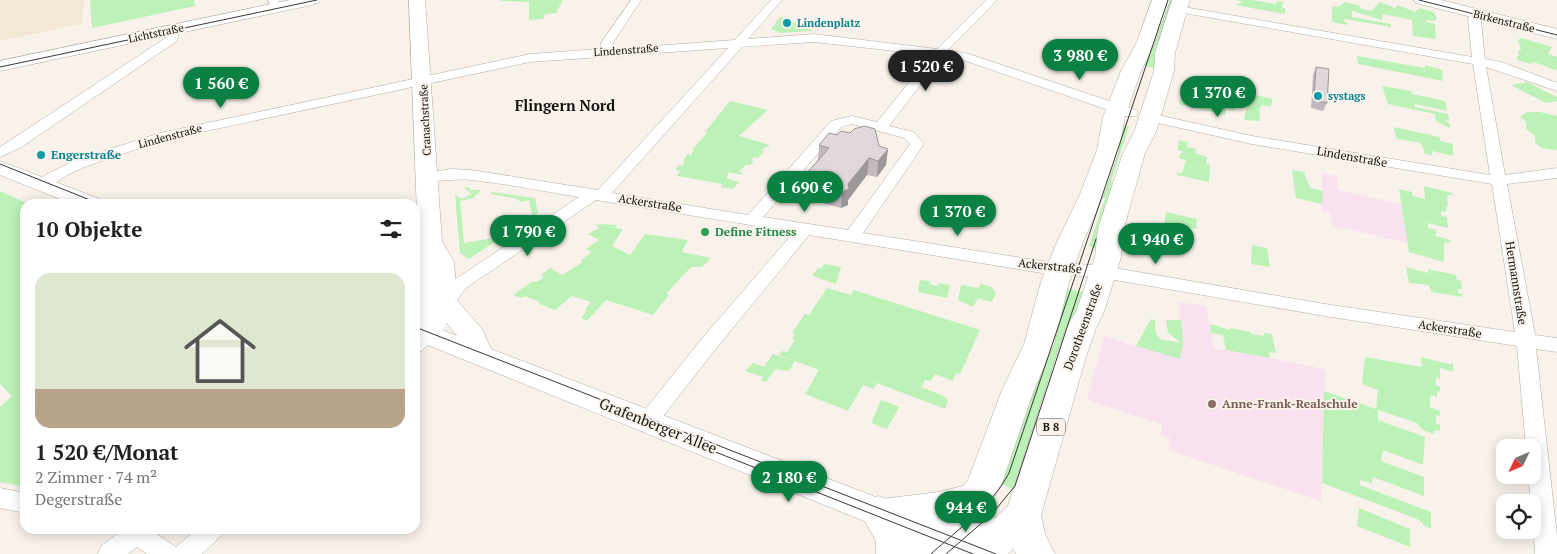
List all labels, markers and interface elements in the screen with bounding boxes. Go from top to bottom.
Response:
street label: Birkenstraße [1472,7,1537,36]
place label: Lindenplatz [797,16,861,30]
marker: Lindenplatz [781,17,793,29]
street label: Lichtstraße [127,20,185,46]
pin: 3 980 € [1034,38,1126,81]
street label: Lindenstraße [593,41,659,59]
text: 3 980 € [1053,44,1107,66]
pin: 1 520 € [880,49,972,92]
text: 1 520 € [899,55,953,77]
pin: 1 560 € [175,66,267,109]
text: 1 560 € [194,72,248,94]
pin: 1 370 € [1172,76,1264,118]
text: 1 370 € [1191,81,1245,103]
street label: Cranachstraße [416,83,434,156]
place label: systags [1328,89,1365,103]
marker: systags [1312,90,1324,102]
district label: Flingern Nord [515,95,615,115]
street label: Lindenstraße [137,121,204,151]
street label: Lindenstraße [1316,143,1388,170]
place label: Engerstraße [51,147,122,162]
marker: Engerstraße [35,149,47,161]
pin: 1 690 € [759,170,851,213]
text: 1 690 € [778,176,832,198]
street label: Ackerstraße [617,190,683,215]
pin: 1 370 € [912,194,1004,237]
text: 1 370 € [931,200,985,222]
pin: 1 790 € [482,214,574,257]
text: 10 Objekte [35,215,142,243]
icon: filters [377,215,405,243]
text: 1 790 € [501,220,555,242]
pin: 1 940 € [1110,222,1202,265]
place label: Define Fitness [715,224,797,239]
marker: Define Fitness [699,226,711,238]
text: 1 940 € [1129,228,1183,250]
street label: Hermannstraße [1503,240,1530,326]
street label: Ackerstraße [1017,255,1083,276]
street label: Dorotheenstraße [1060,282,1105,372]
icon: home [175,306,265,396]
street label: Ackerstraße [1417,316,1483,341]
street label: Grafenberger Allee [597,392,720,458]
place label: Anne-Frank-Realschule [1222,396,1358,411]
marker: Anne-Frank-Realschule [1206,398,1218,410]
road number: B 8 [1037,418,1065,436]
text: 1 520 €/Monat [35,438,179,466]
north arrow [1496,439,1541,484]
map controls [1496,439,1541,539]
pin: 2 180 € [743,460,835,503]
text: 2 Zimmer · 74 m² [35,466,157,488]
text: 2 180 € [762,466,816,488]
text: Degerstraße [35,488,122,510]
pin: 944 € [931,490,1001,533]
button: locate [1496,494,1541,539]
text: 944 € [946,496,986,518]

